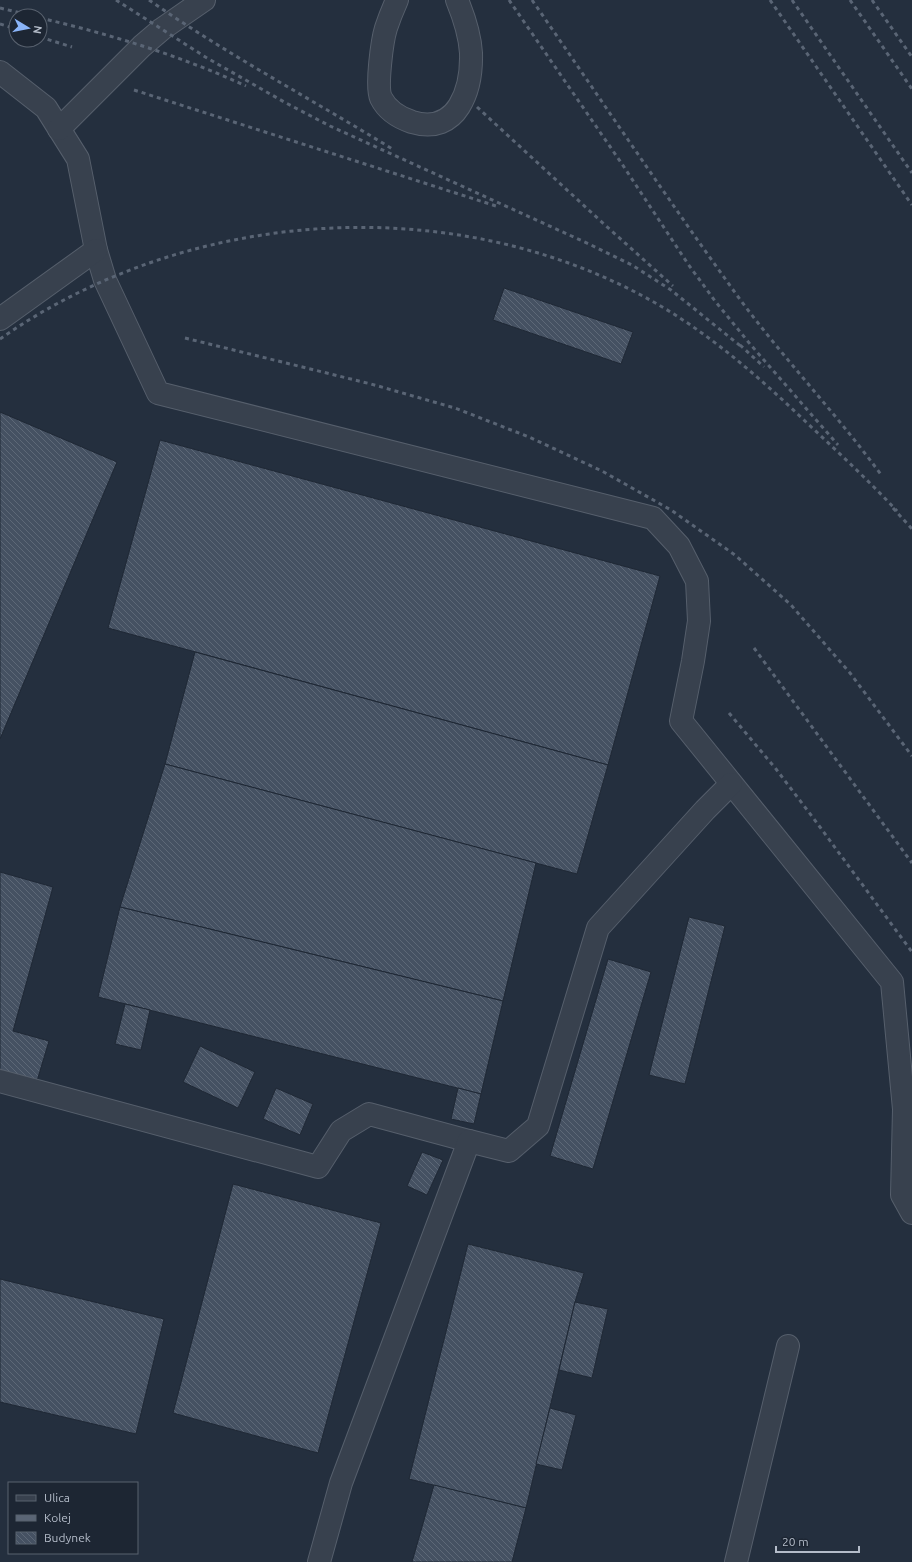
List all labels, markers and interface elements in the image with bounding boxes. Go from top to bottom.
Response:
north arrow [8,8,48,48]
text: N [31,25,44,35]
legend [8,1482,138,1554]
text: Ulica [44,1491,70,1504]
text: Kolej [44,1511,71,1524]
scale bar [776,1528,859,1554]
text: Budynek [44,1531,91,1544]
text: 20 m [782,1535,809,1548]

